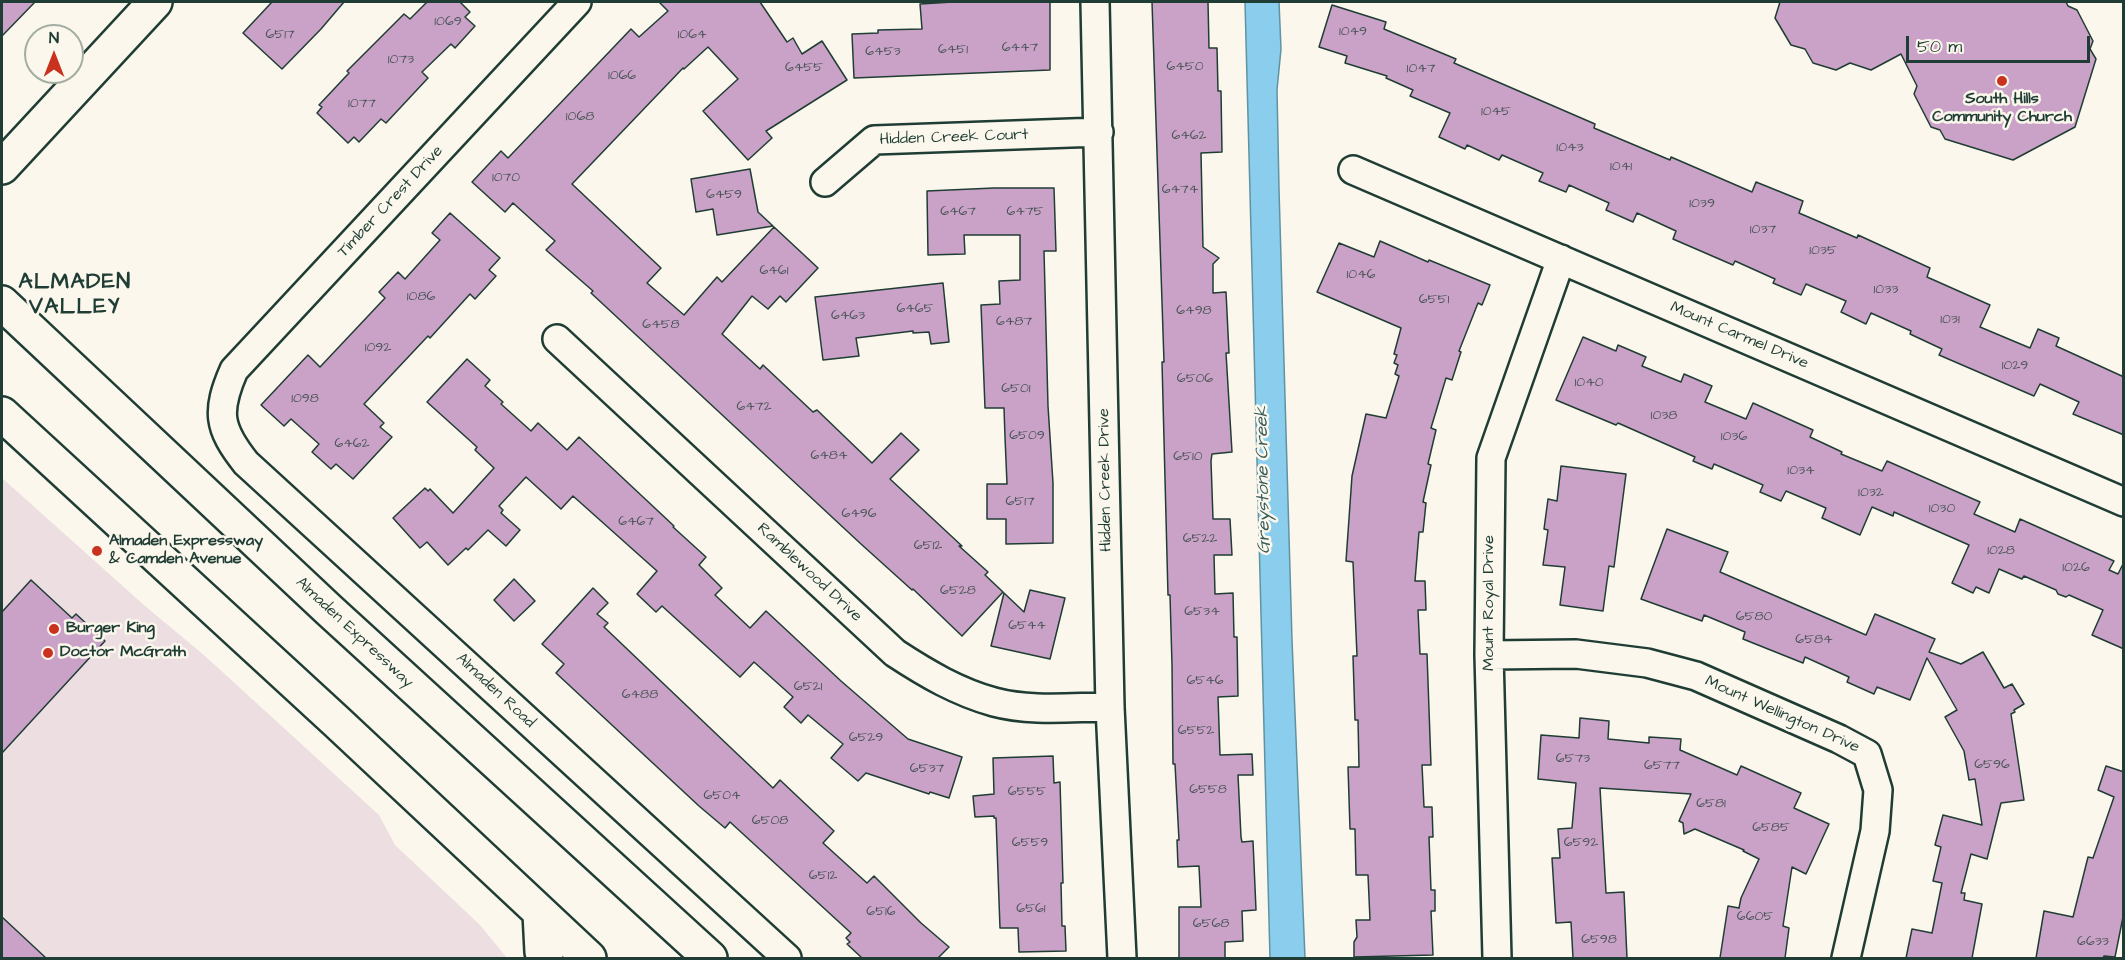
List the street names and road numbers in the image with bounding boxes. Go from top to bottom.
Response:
street label: Hidden Creek Court [879,126,1029,150]
street label: Timber Crest Drive [334,142,448,262]
street label: Mount Carmel Drive [1667,298,1811,374]
street label: Hidden Creek Drive [1095,408,1117,552]
street label: Ramblewood Drive [753,520,865,626]
street label: Mount Royal Drive [1480,535,1500,671]
street label: Almaden Expressway [291,573,417,693]
street label: Almaden Road [451,649,539,733]
street label: Mount Wellington Drive [1702,672,1862,758]

